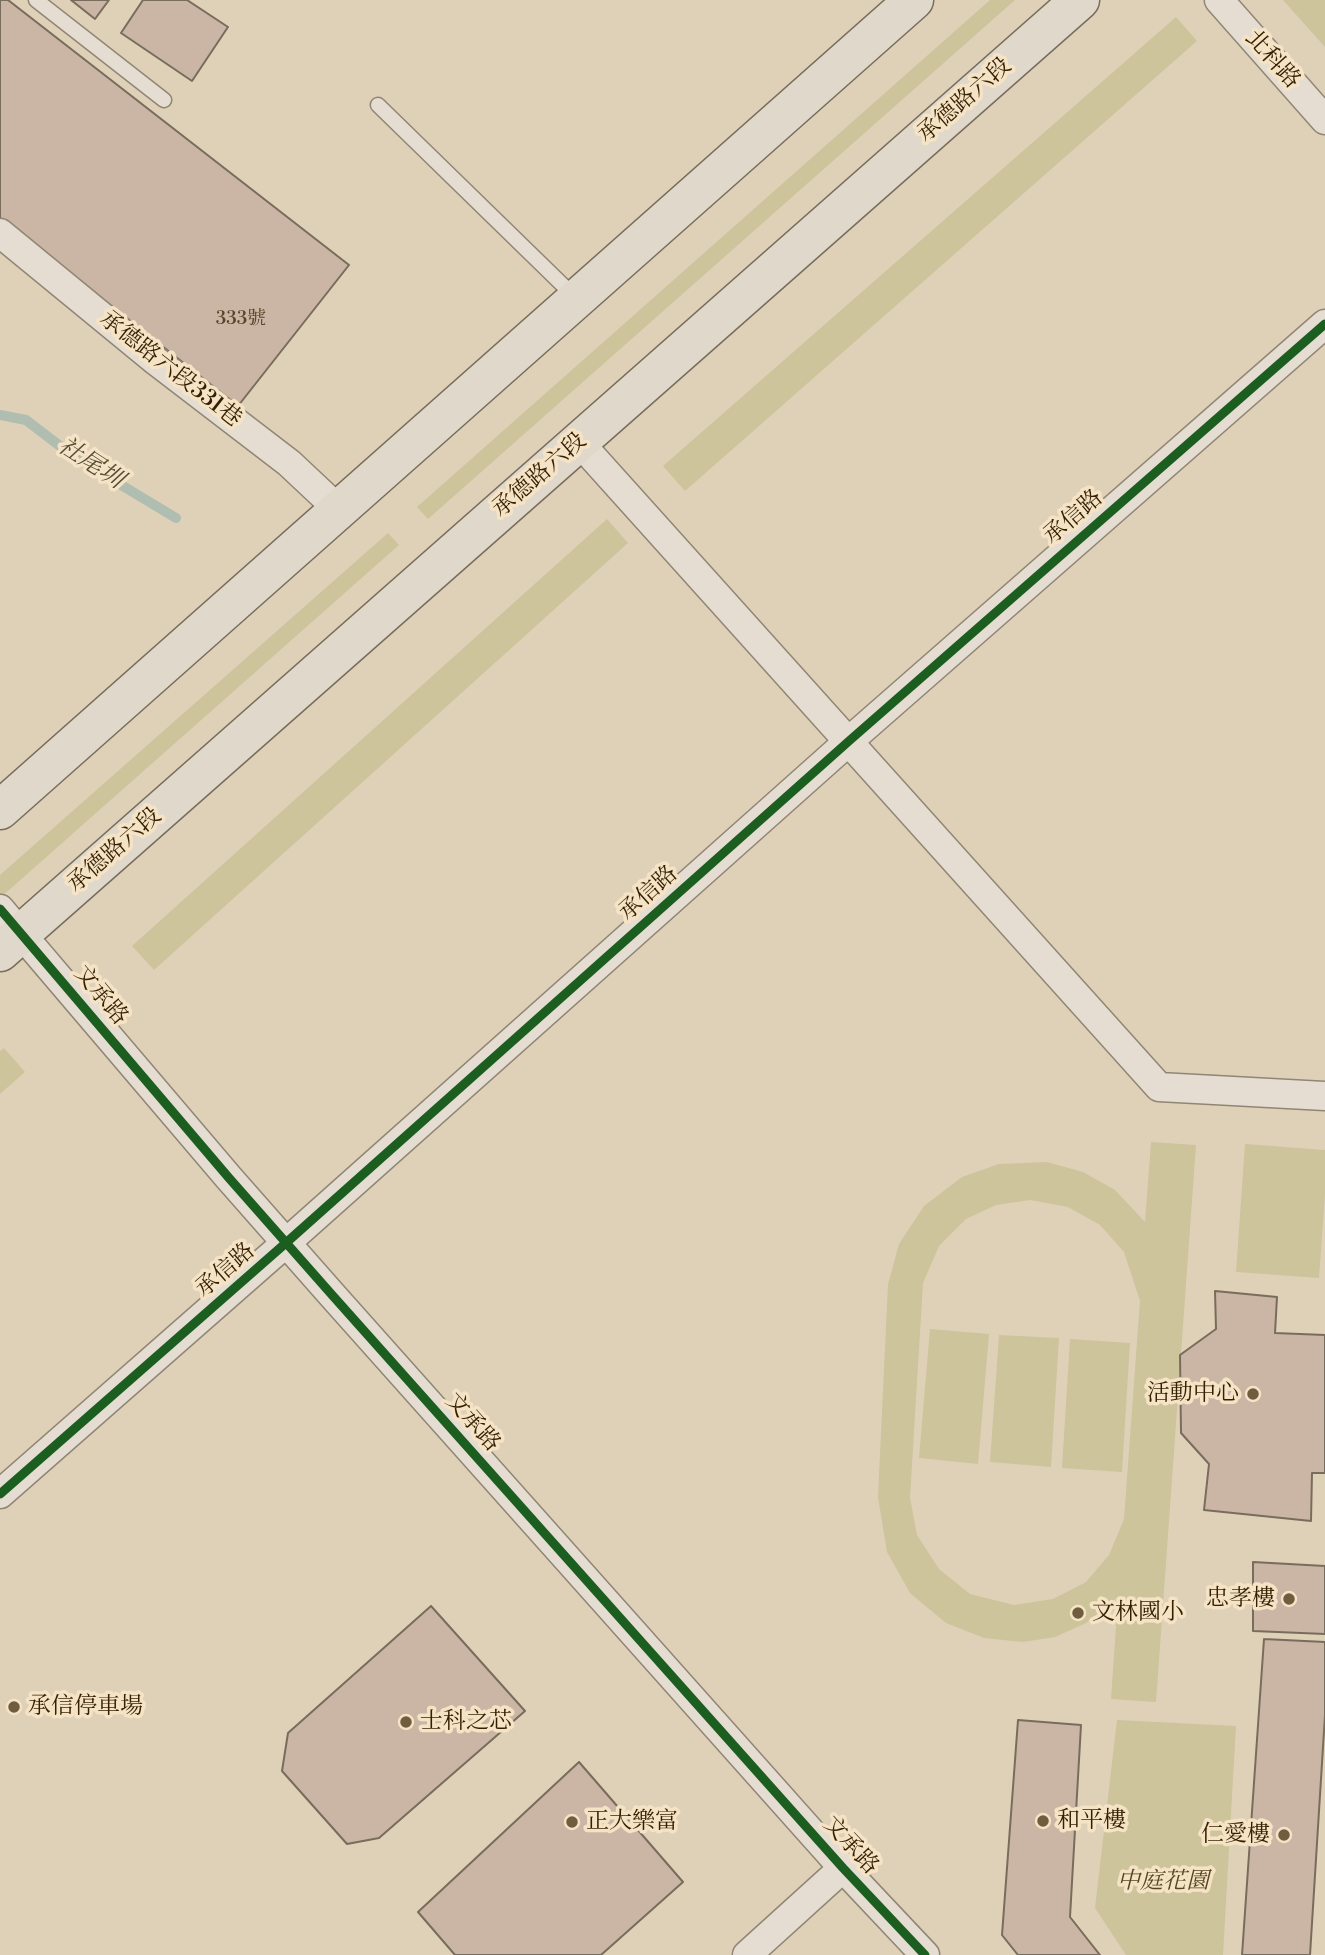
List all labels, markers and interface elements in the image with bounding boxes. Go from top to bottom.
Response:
street label: 北科路 [1239,25,1305,95]
street label: 承德路六段 [913,53,1017,149]
street label: 承德路六段331巷 [93,306,247,434]
house number: 333號 [216,308,266,330]
street label: 承德路六段 [488,428,592,524]
water label: 社尾圳 [52,432,128,496]
street label: 承信路 [1039,485,1109,551]
street label: 承德路六段 [63,803,167,899]
street label: 承信路 [614,861,684,927]
street label: 文承路 [67,961,133,1031]
street label: 承信路 [191,1238,261,1304]
place label: 活動中心 [1147,1380,1239,1408]
marker: 活動中心 [1245,1386,1261,1402]
street label: 文承路 [439,1388,505,1458]
place label: 忠孝樓 [1206,1585,1275,1613]
marker: 忠孝樓 [1281,1591,1297,1607]
place label: 文林國小 [1092,1599,1184,1627]
marker: 文林國小 [1070,1605,1086,1621]
place label: 承信停車場 [28,1693,143,1721]
marker: 承信停車場 [6,1699,22,1715]
place label: 士科之芯 [420,1708,512,1736]
marker: 士科之芯 [398,1714,414,1730]
place label: 和平樓 [1057,1807,1126,1835]
place label: 正大樂富 [586,1808,678,1836]
street label: 文承路 [816,1811,884,1881]
marker: 和平樓 [1035,1813,1051,1829]
marker: 正大樂富 [564,1814,580,1830]
place label: 仁愛樓 [1201,1821,1270,1849]
marker: 仁愛樓 [1276,1827,1292,1843]
park label: 中庭花園 [1117,1868,1209,1896]

